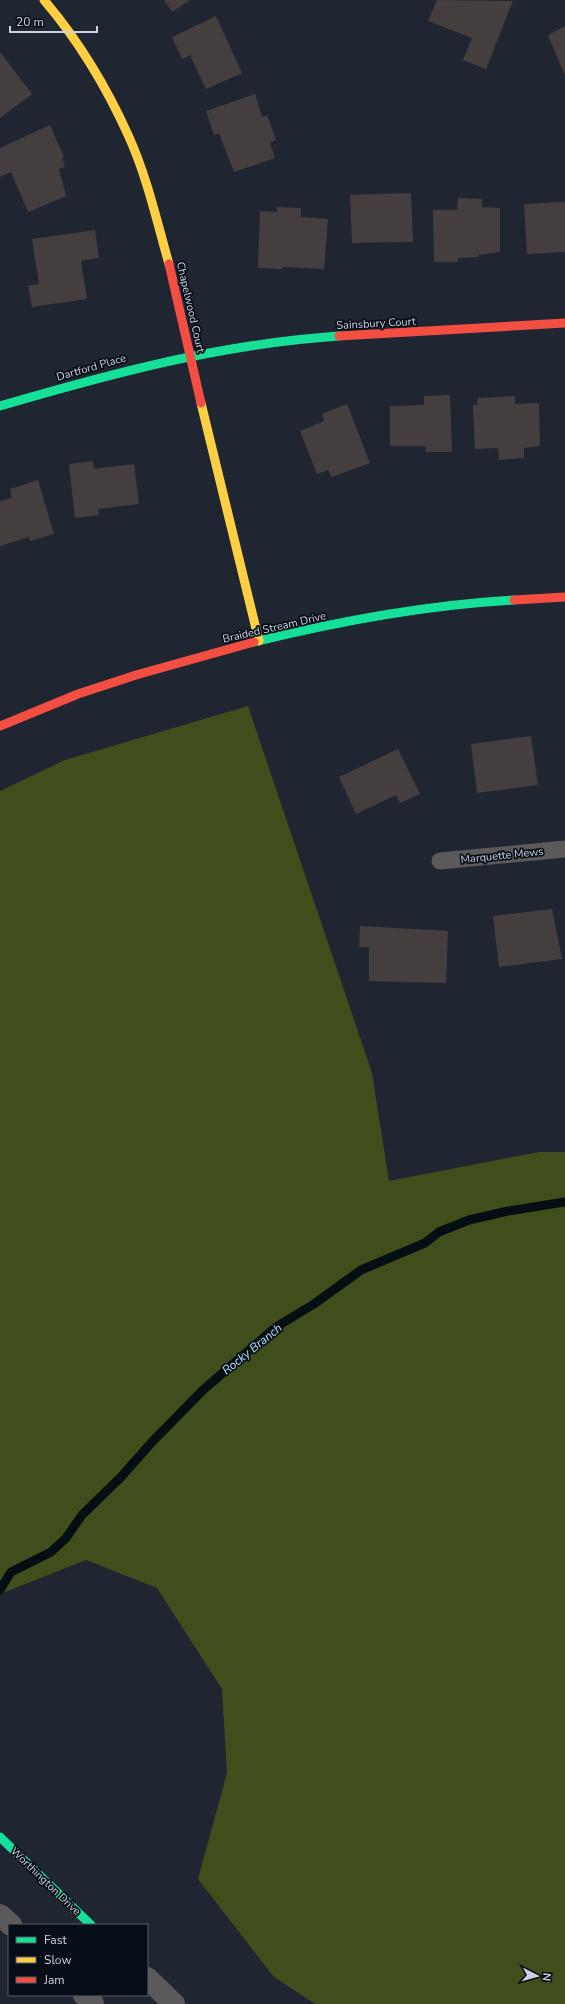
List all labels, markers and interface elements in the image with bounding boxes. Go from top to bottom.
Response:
scale bar [10,8,97,34]
text: 20 m [16,14,44,30]
street label: Chapelwood Court [173,260,208,354]
street label: Sainsbury Court [336,314,416,333]
street label: Dartford Place [55,350,128,385]
street label: Braided Stream Drive [221,608,327,647]
street label: Marquette Mews [460,844,544,867]
water label: Rocky Branch [219,1320,286,1378]
street label: Worthington Drive [7,1844,84,1919]
legend [8,1924,148,1996]
text: Fast [44,1932,67,1948]
text: Slow [44,1952,72,1968]
north arrow [517,1956,557,1996]
text: Jam [43,1972,65,1988]
text: N [539,1972,554,1982]

